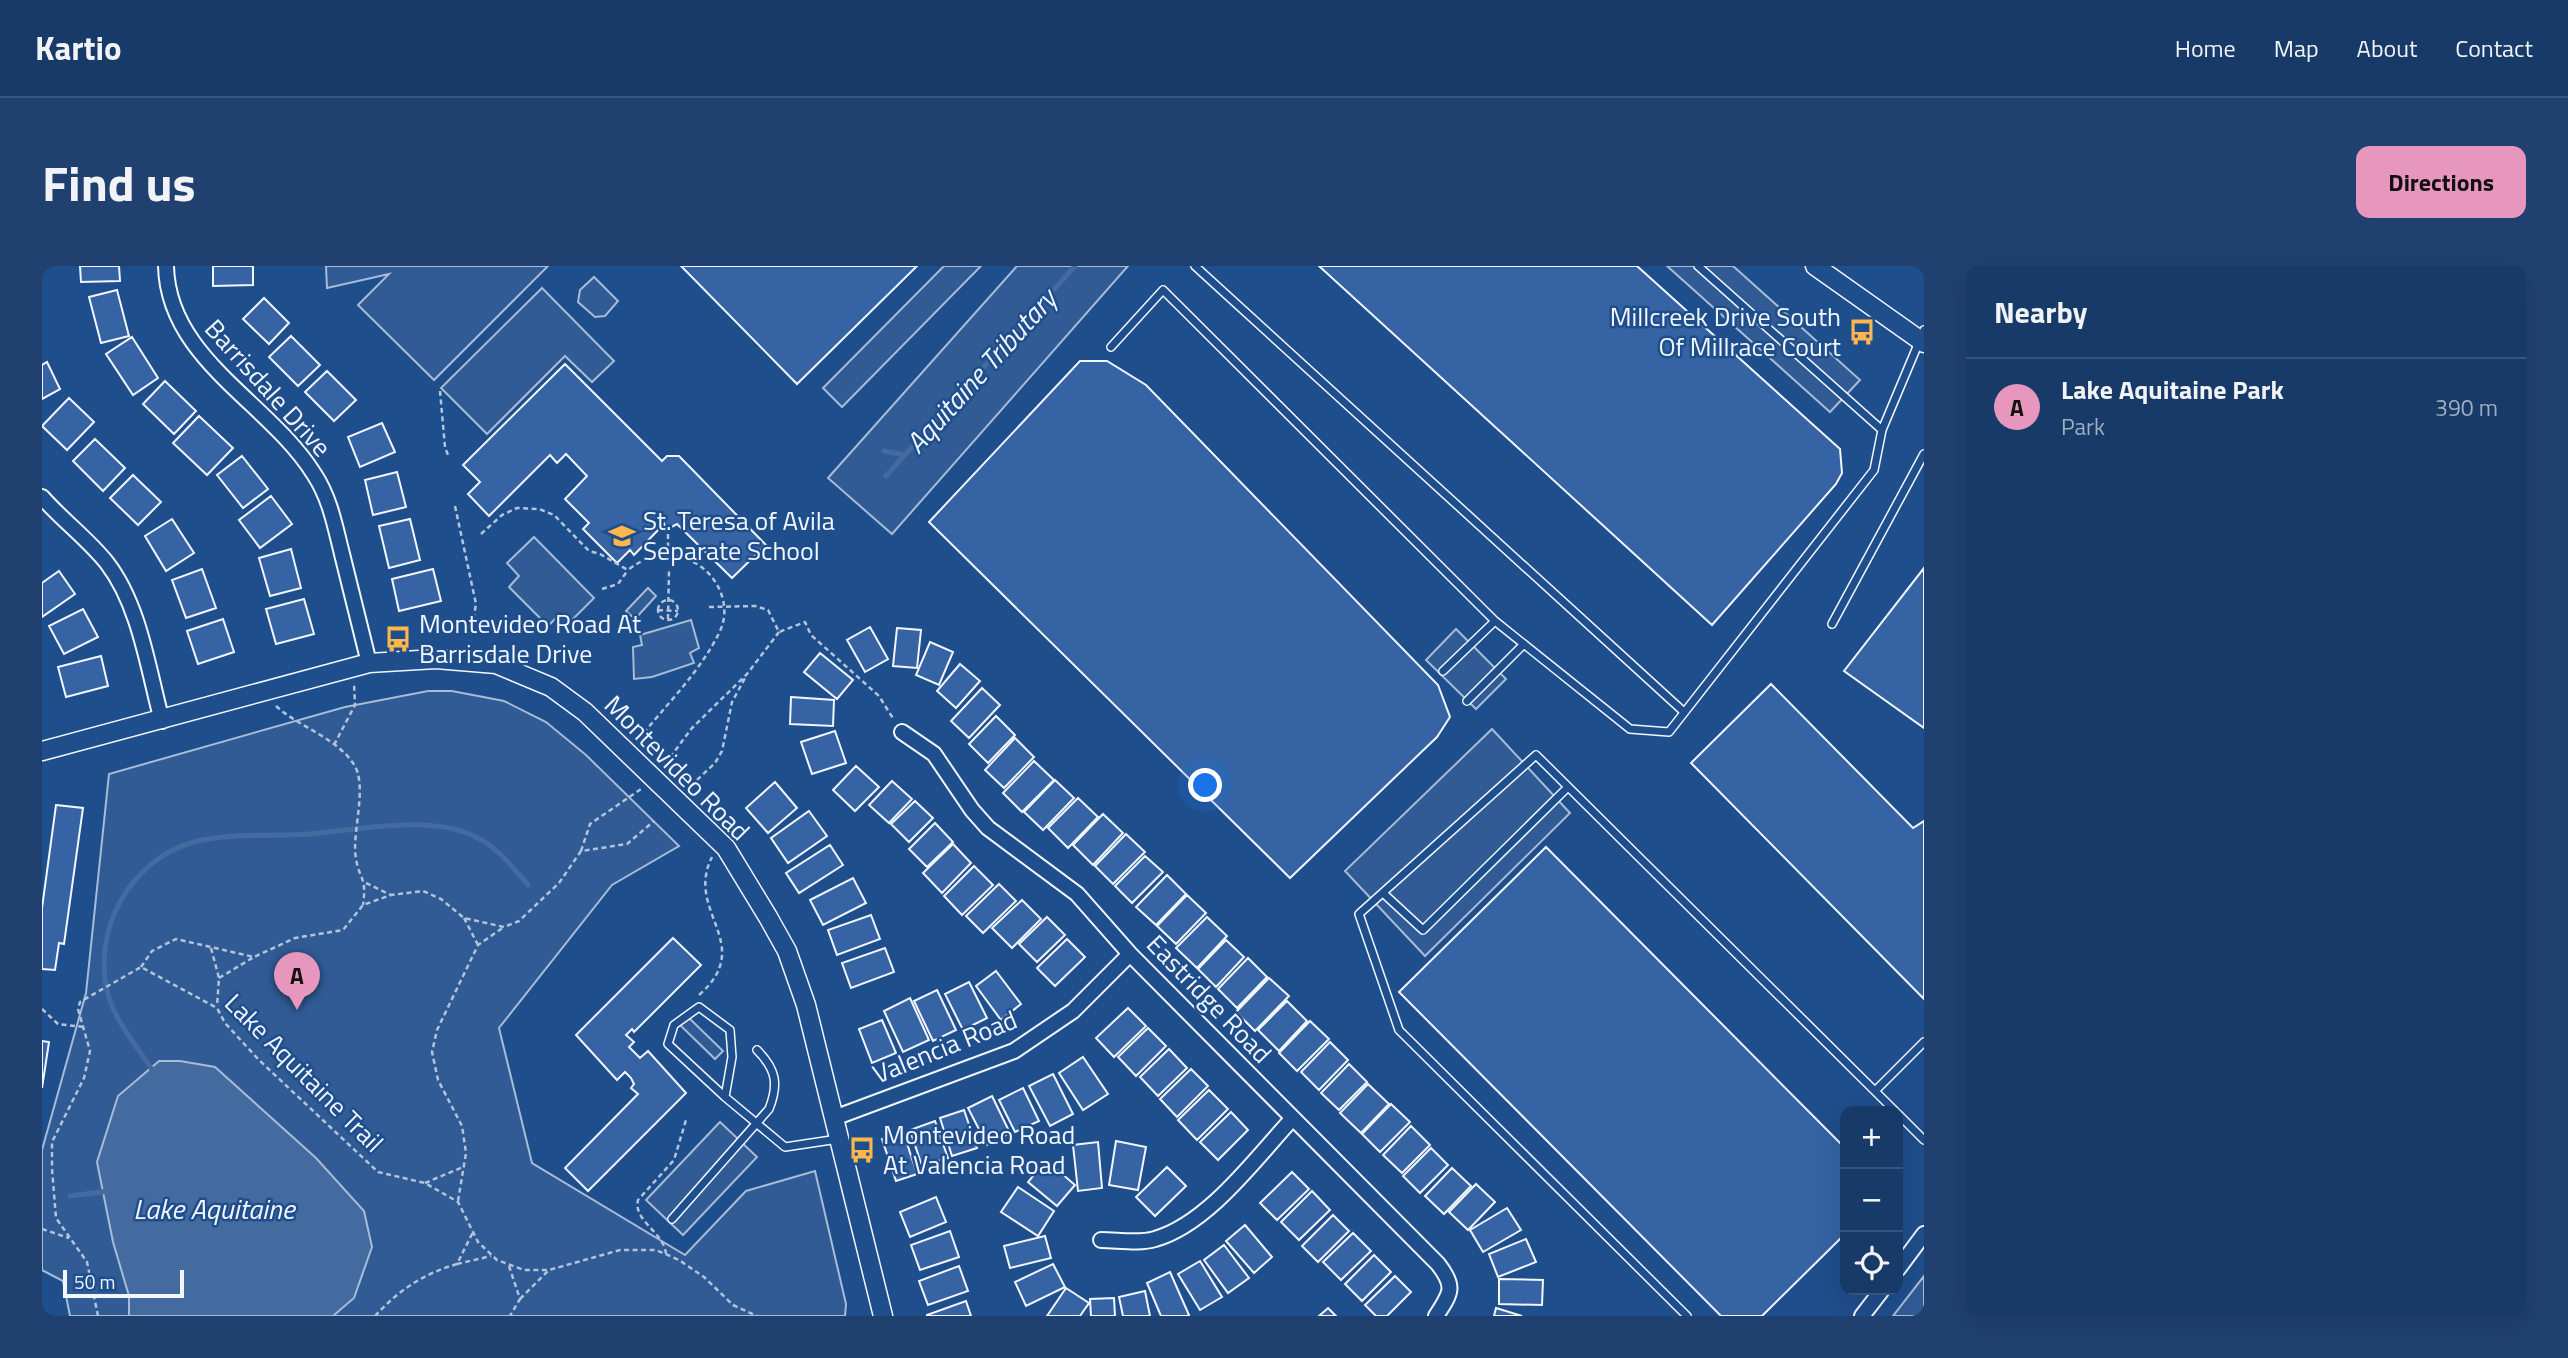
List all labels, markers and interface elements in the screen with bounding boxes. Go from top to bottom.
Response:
text: Kartio [35,23,122,73]
text: Home [2175,30,2236,66]
text: Map [2274,30,2319,66]
text: About [2357,30,2417,66]
text: Contact [2455,30,2533,66]
text: Find us [42,145,196,220]
button: Directions [2356,146,2526,218]
water label: Aquitaine Tributary [895,276,1069,463]
text: Nearby [1994,289,2087,335]
place label: Millcreek Drive South Of Millrace Court [1610,297,1841,366]
street label: Barrisdale Drive [196,310,341,465]
bus stop icon: Millcreek Drive South Of Millrace Court [1847,317,1877,347]
text: Lake Aquitaine Park [2061,370,2284,409]
text: A [2010,390,2024,425]
text: 390 m [2435,390,2498,425]
text: Park [2061,409,2105,444]
place label: St. Teresa of Avila Separate School [643,501,835,570]
school or university icon: St. Teresa of Avila Separate School [607,521,637,551]
place label: Montevideo Road At Barrisdale Drive [419,604,641,673]
bus stop icon: Montevideo Road At Barrisdale Drive [383,624,413,654]
street label: Montevideo Road [596,686,759,849]
your location [1188,768,1222,802]
street label: Eastridge Road [1138,926,1281,1072]
pin: A [274,952,320,1010]
street label: Lake Aquitaine Trail [216,984,393,1161]
street label: Valencia Road [867,1000,1023,1093]
map controls [1840,1106,1903,1295]
button: + [1840,1106,1903,1169]
place label: Montevideo Road At Valencia Road [883,1115,1075,1184]
bus stop icon: Montevideo Road At Valencia Road [847,1135,877,1165]
button: − [1840,1169,1903,1232]
water label: Lake Aquitaine [133,1187,297,1230]
button: locate [1840,1232,1903,1295]
scale bar [63,1267,184,1299]
text: 50 m [74,1267,115,1296]

